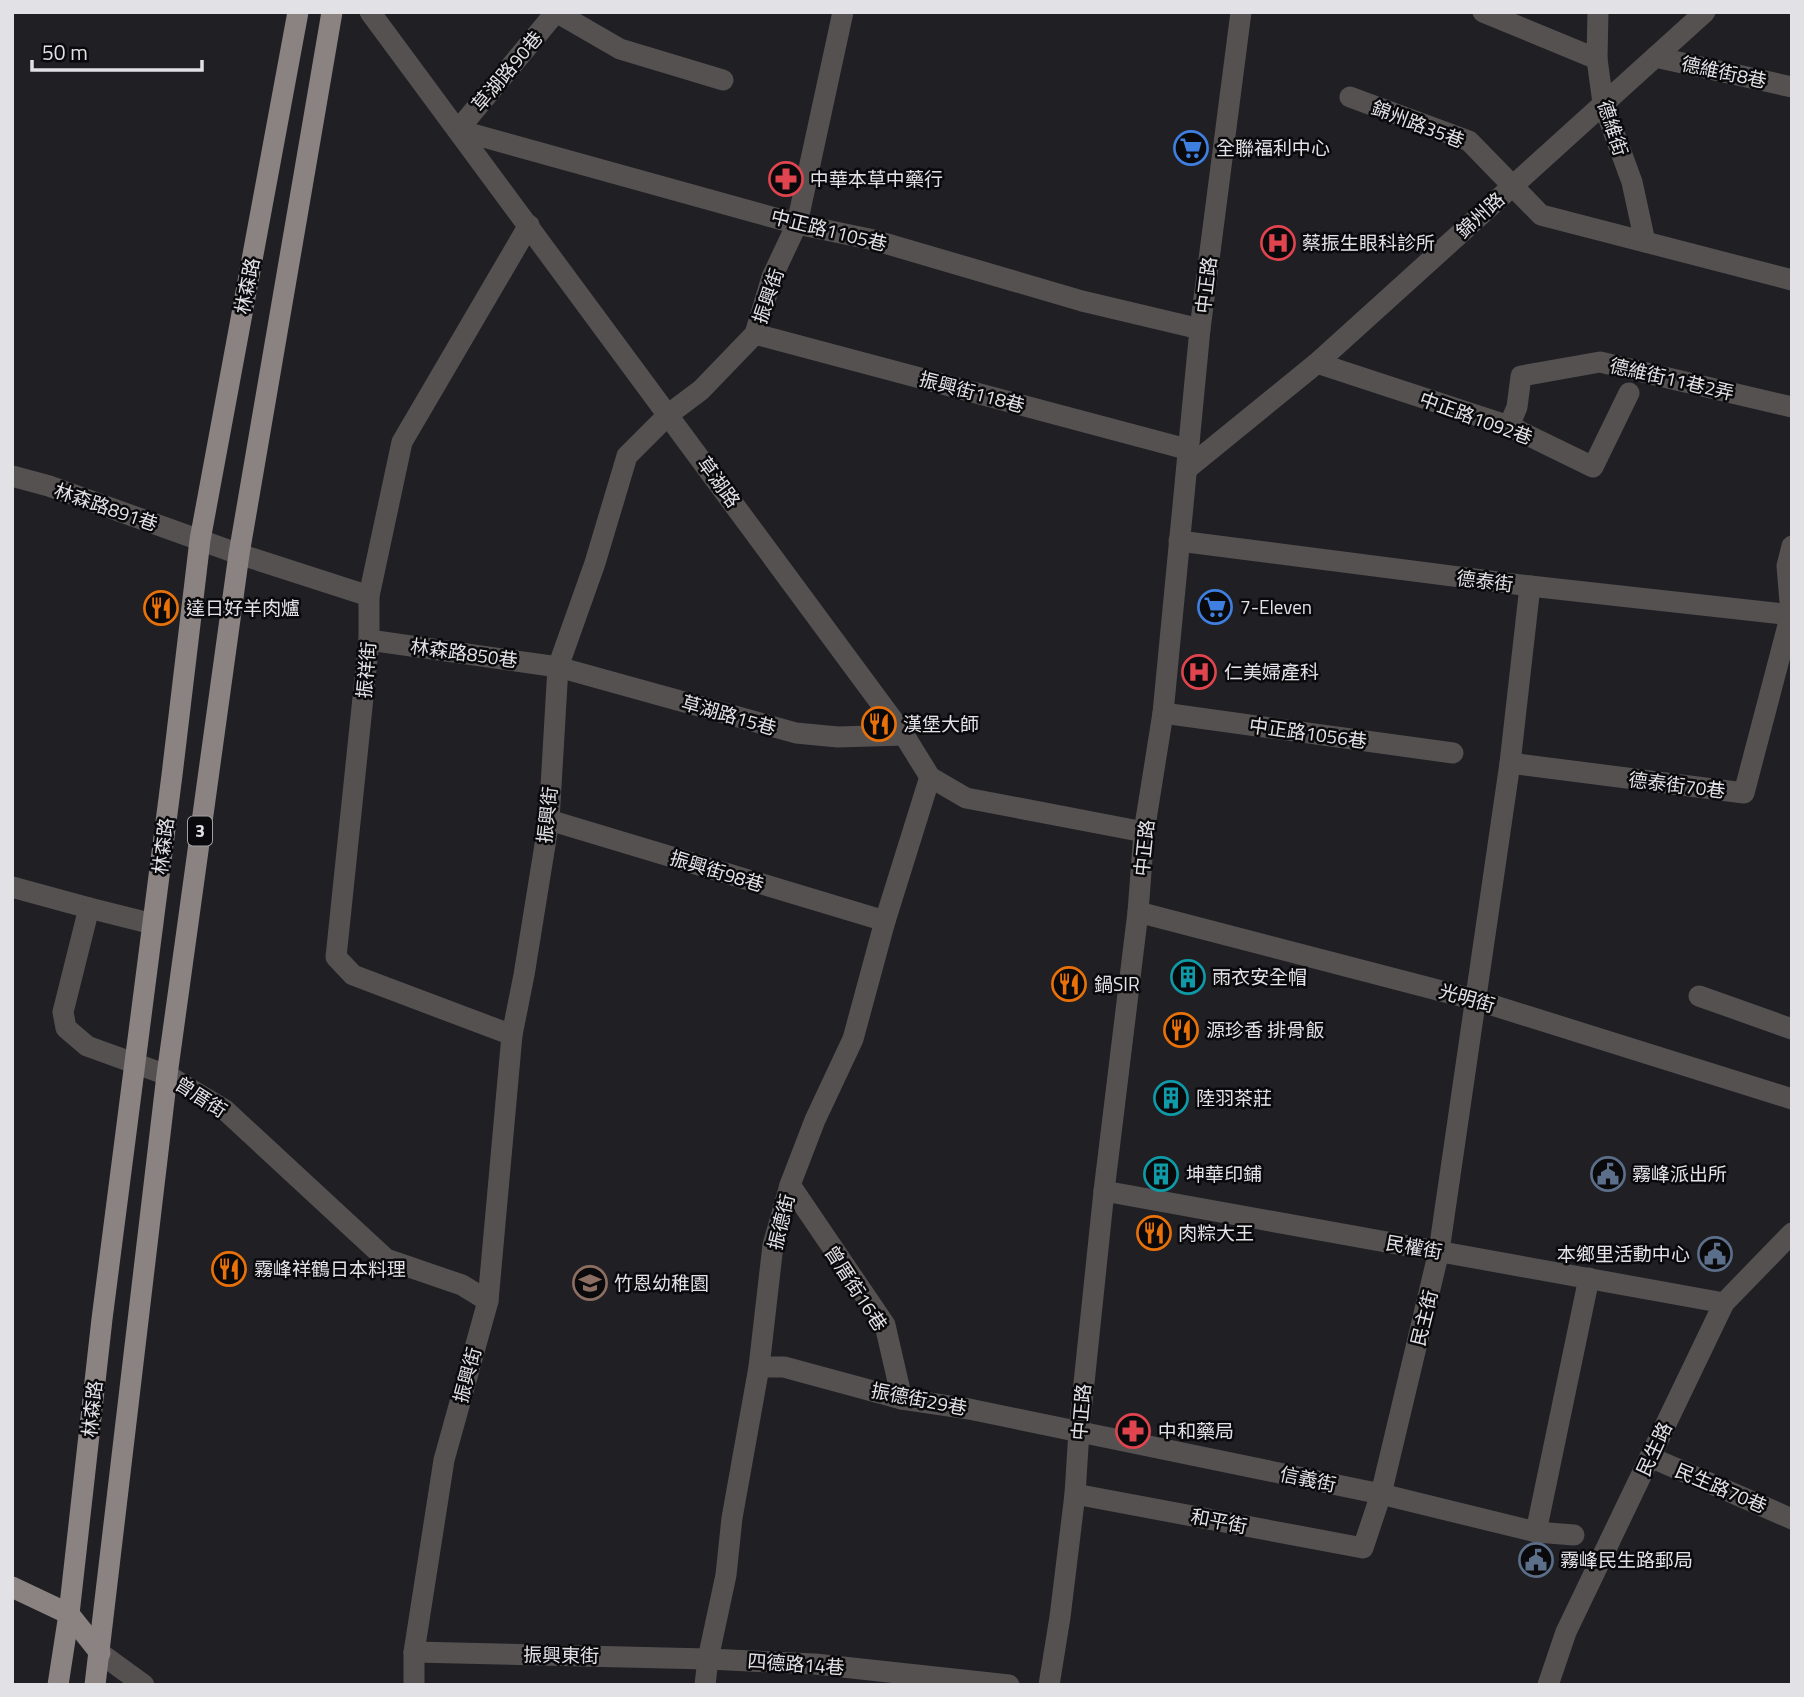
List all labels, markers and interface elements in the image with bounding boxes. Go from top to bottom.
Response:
street label: 草湖路90巷 [464,24,549,117]
scale bar [32,28,201,72]
text: 50 m [42,36,88,68]
street label: 德維街8巷 [1679,48,1769,95]
street label: 錦州路35巷 [1368,93,1469,155]
street label: 德維街 [1591,96,1636,159]
supermarket icon: 全聯福利中心 [1172,129,1210,167]
place label: 全聯福利中心 [1216,133,1330,162]
pharmacy icon: 中華本草中藥行 [767,160,805,198]
place label: 中華本草中藥行 [810,164,943,193]
street label: 錦州路 [1449,185,1511,244]
street label: 中正路1105巷 [768,201,890,258]
hospital icon: 蔡振生眼科診所 [1259,224,1297,262]
place label: 蔡振生眼科診所 [1302,228,1435,257]
street label: 林森路 [227,255,266,317]
street label: 中正路 [1188,255,1223,315]
street label: 振興街 [745,264,791,328]
street label: 德維街11巷2弄 [1607,350,1737,407]
street label: 振興街118巷 [916,364,1028,419]
street label: 中正路1092巷 [1416,384,1537,451]
street label: 草湖路 [691,450,748,513]
street label: 林森路891巷 [50,475,162,538]
street label: 德泰街 [1455,563,1515,598]
supermarket icon: 7-Eleven [1196,588,1234,626]
restaurant icon: 達日好羊肉爐 [142,589,180,627]
place label: 7-Eleven [1240,592,1312,621]
place label: 達日好羊肉爐 [186,593,300,622]
street label: 林森路850巷 [409,631,520,674]
street label: 振祥街 [349,640,382,700]
hospital icon: 仁美婦產科 [1180,653,1218,691]
place label: 仁美婦產科 [1224,657,1319,686]
street label: 草湖路15巷 [678,687,780,742]
restaurant icon: 漢堡大師 [860,705,898,743]
place label: 漢堡大師 [903,709,979,738]
street label: 中正路1056巷 [1247,710,1369,755]
street label: 德泰街70巷 [1627,764,1727,805]
street label: 振興街 [529,785,564,845]
street label: 林森路 [145,816,180,876]
road number: 3 [188,816,212,846]
street label: 中正路 [1126,818,1161,878]
street label: 振興街98巷 [666,842,768,899]
building icon: 雨衣安全帽 [1169,958,1207,996]
place label: 雨衣安全帽 [1212,962,1307,991]
restaurant icon: 鍋SIR [1050,965,1088,1003]
place label: 鍋SIR [1094,969,1140,998]
street label: 光明街 [1436,976,1499,1019]
restaurant icon: 源珍香 排骨飯 [1162,1011,1200,1049]
place label: 源珍香 排骨飯 [1206,1015,1324,1044]
street label: 曾厝街 [169,1069,233,1124]
building icon: 陸羽茶莊 [1152,1079,1190,1117]
place label: 陸羽茶莊 [1196,1083,1272,1112]
building icon: 坤華印鋪 [1142,1155,1180,1193]
public building icon: 霧峰派出所 [1589,1155,1627,1193]
place label: 坤華印鋪 [1186,1159,1262,1188]
place label: 霧峰派出所 [1632,1159,1727,1188]
street label: 振德街 [760,1191,801,1253]
restaurant icon: 肉粽大王 [1135,1214,1173,1252]
place label: 肉粽大王 [1178,1218,1254,1247]
street label: 民權街 [1383,1227,1445,1266]
public building icon: 本鄉里活動中心 [1696,1235,1734,1273]
street label: 曾厝街16巷 [818,1239,895,1336]
place label: 本鄉里活動中心 [1557,1239,1690,1268]
restaurant icon: 霧峰祥鶴日本料理 [210,1250,248,1288]
place label: 霧峰祥鶴日本料理 [254,1254,406,1283]
school or university icon: 竹恩幼稚園 [571,1264,609,1302]
place label: 竹恩幼稚園 [614,1268,709,1297]
street label: 民主街 [1403,1287,1444,1349]
street label: 振興街 [445,1344,488,1406]
street label: 振德街29巷 [869,1375,970,1422]
street label: 林森路 [74,1379,109,1439]
street label: 中正路 [1064,1382,1097,1442]
pharmacy icon: 中和藥局 [1114,1412,1152,1450]
place label: 中和藥局 [1158,1416,1234,1445]
street label: 民生路 [1628,1417,1679,1481]
street label: 民生路70巷 [1671,1455,1772,1520]
street label: 信義街 [1277,1458,1339,1499]
street label: 和平街 [1188,1501,1250,1540]
public building icon: 霧峰民生路郵局 [1517,1541,1555,1579]
place label: 霧峰民生路郵局 [1560,1545,1693,1574]
street label: 振興東街 [523,1639,599,1670]
street label: 四德路14巷 [747,1646,846,1681]

